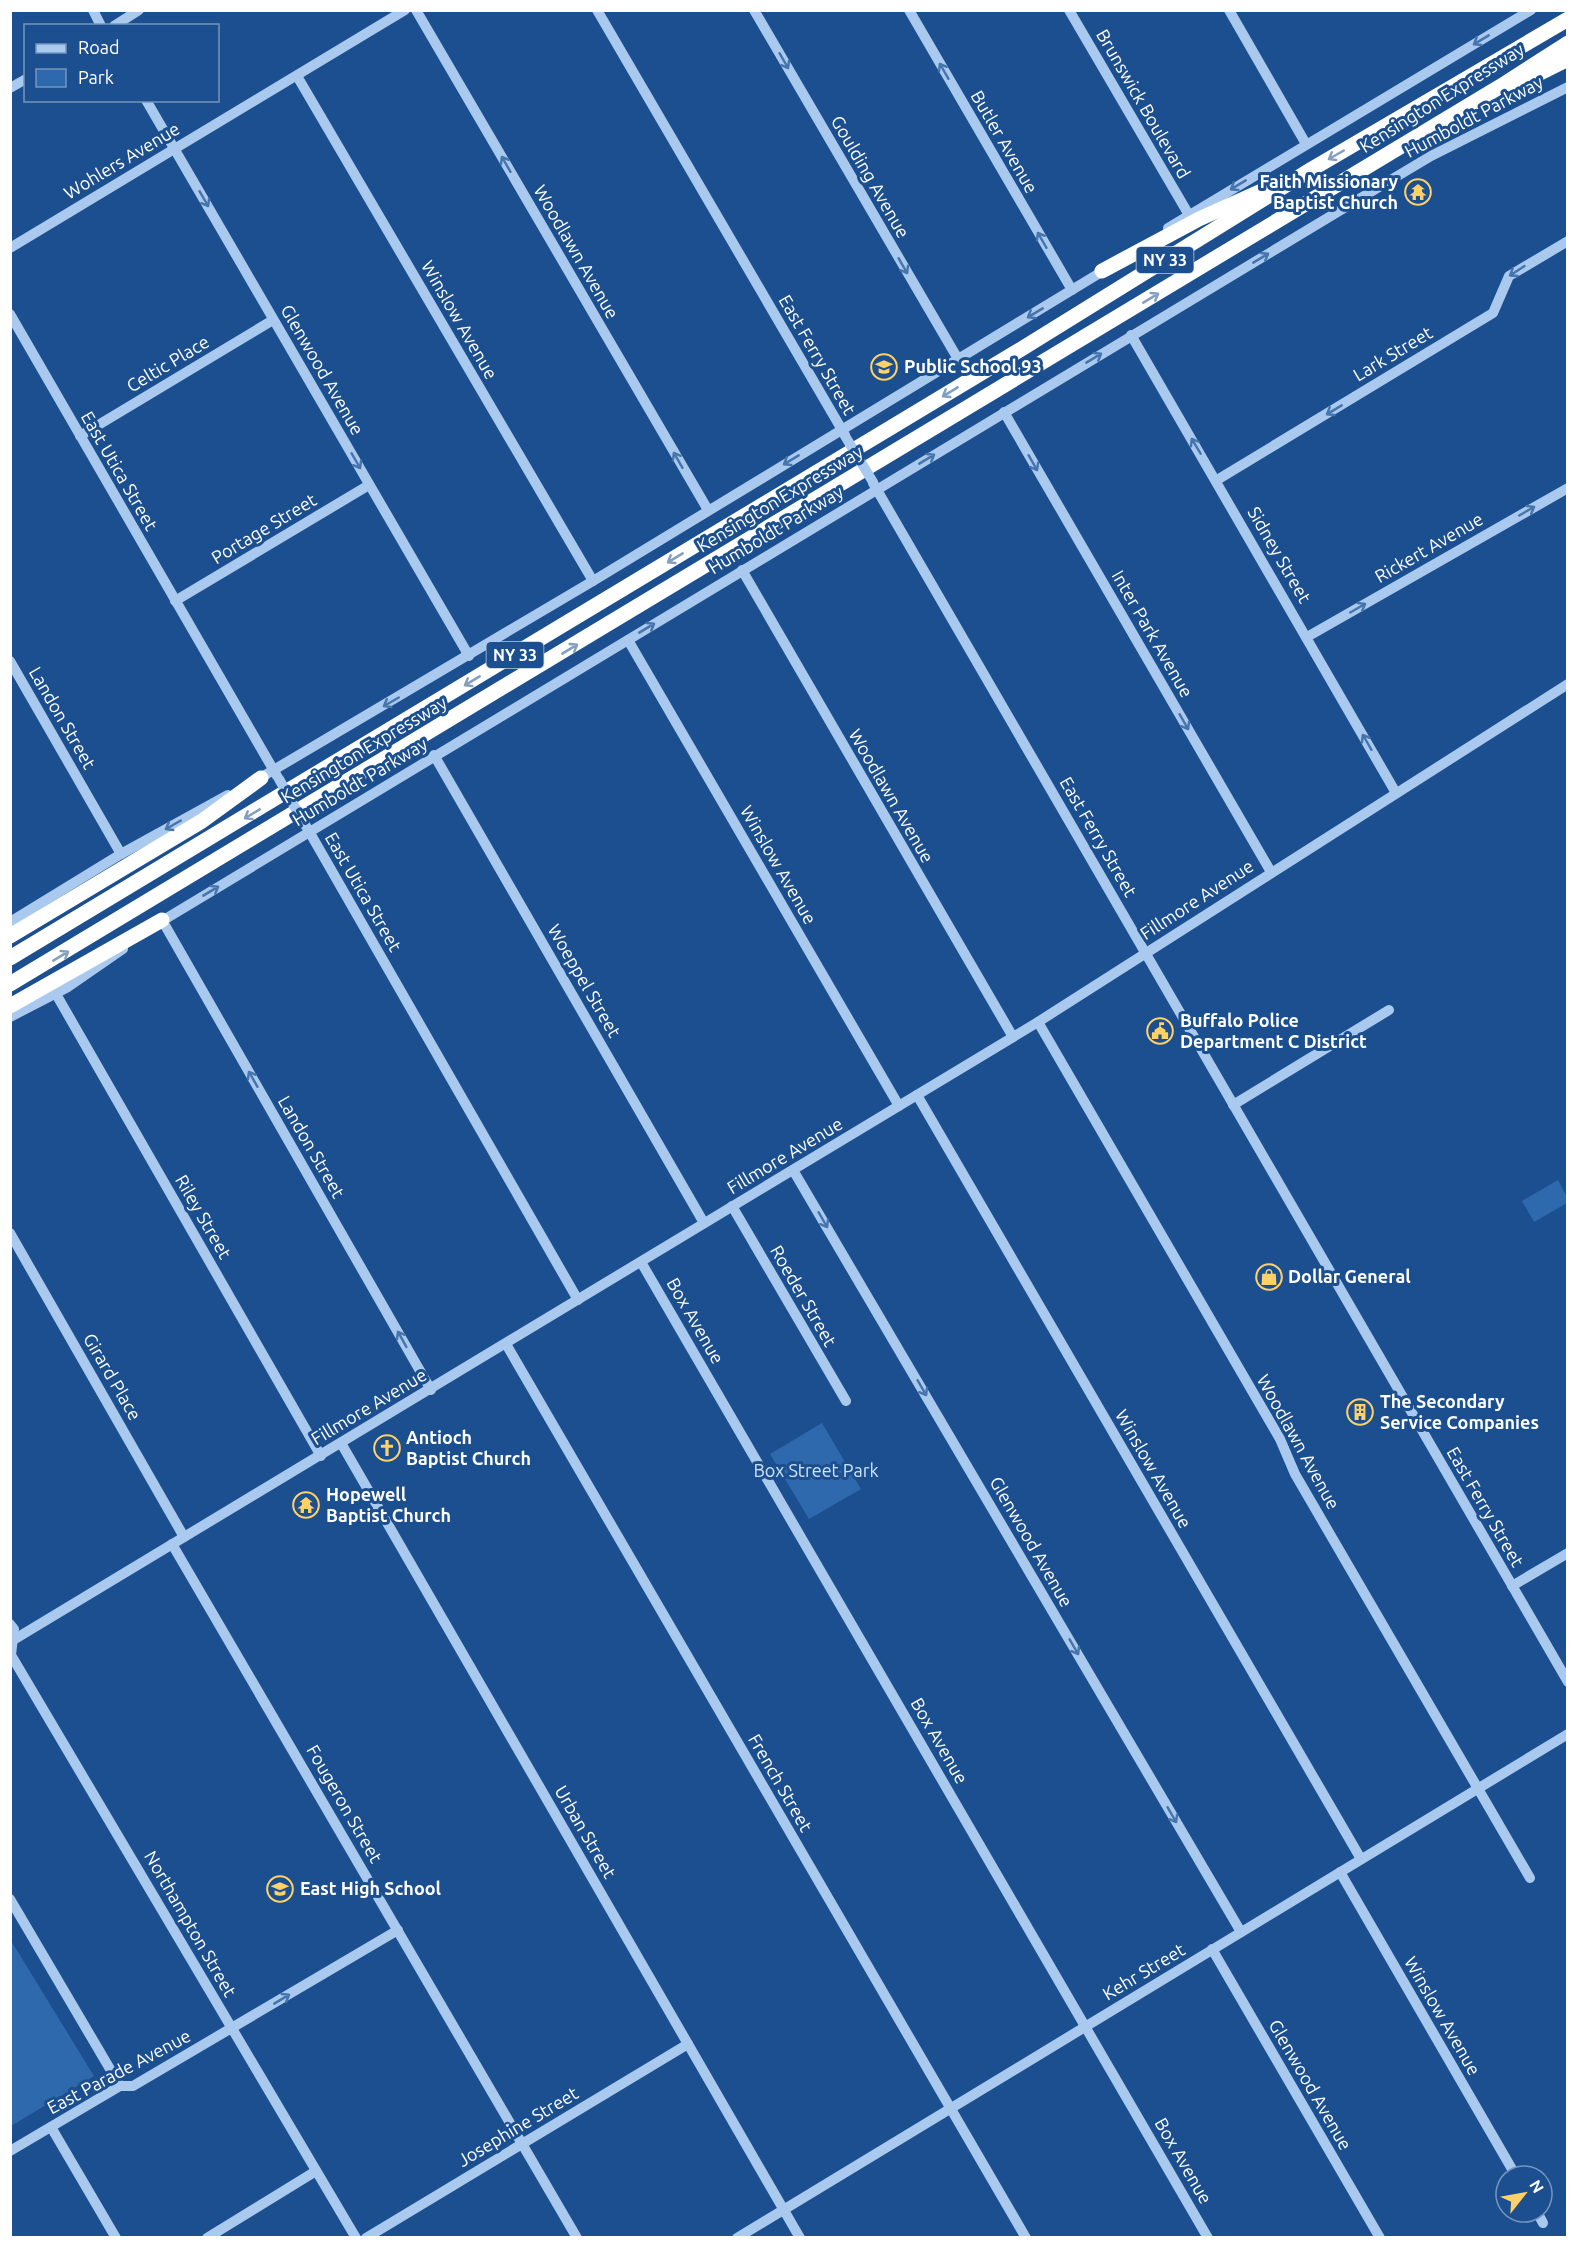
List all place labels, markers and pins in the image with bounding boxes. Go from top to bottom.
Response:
place label: Faith Missionary Baptist Church [1259,171,1398,212]
temple icon: Faith Missionary Baptist Church [1403,177,1433,207]
school or university icon: Public School 93 [869,352,899,382]
place label: Public School 93 [904,356,1042,376]
place label: Buffalo Police Department C District [1180,1010,1367,1051]
public building icon: Buffalo Police Department C District [1145,1016,1175,1046]
shop icon: Dollar General [1254,1262,1284,1292]
place label: Dollar General [1288,1266,1411,1286]
place label: The Secondary Service Companies [1380,1391,1539,1432]
building icon: The Secondary Service Companies [1345,1397,1375,1427]
place label: Antioch Baptist Church [406,1427,531,1468]
church icon: Antioch Baptist Church [372,1433,402,1463]
place label: Hopewell Baptist Church [326,1484,451,1525]
temple icon: Hopewell Baptist Church [291,1490,321,1520]
school or university icon: East High School [265,1874,295,1904]
place label: East High School [300,1878,442,1898]

